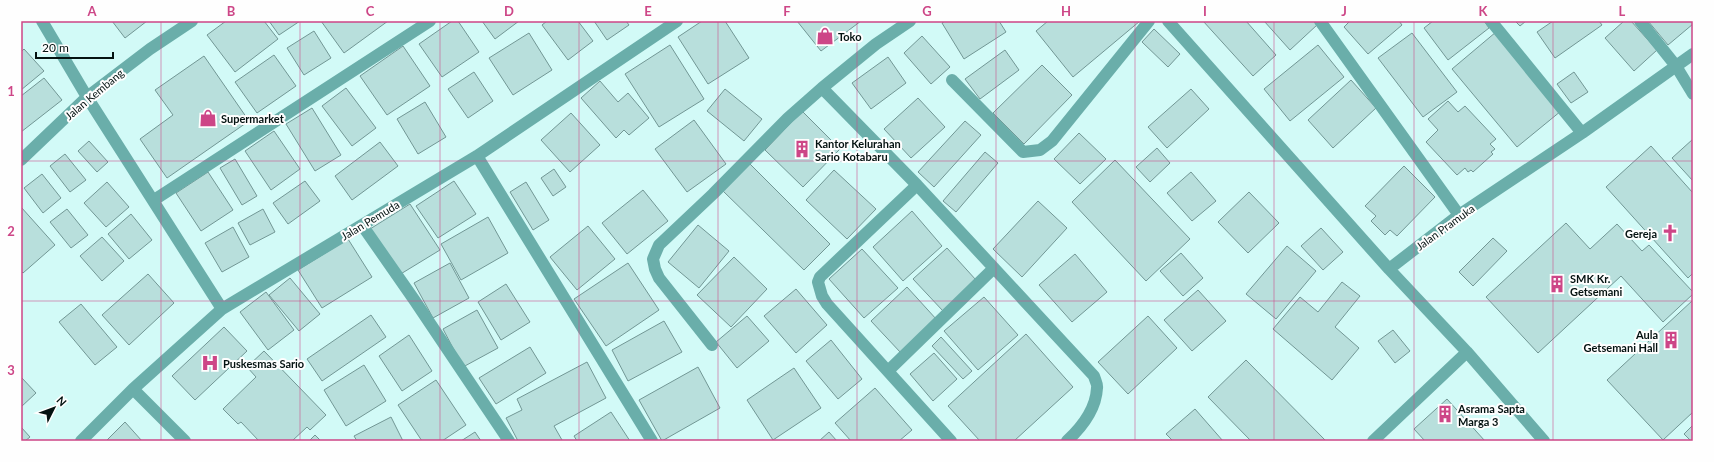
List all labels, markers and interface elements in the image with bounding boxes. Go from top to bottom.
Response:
text: A [86,3,97,19]
text: B [227,3,236,19]
text: C [366,3,375,19]
text: D [504,3,514,19]
text: E [644,3,652,19]
text: F [783,3,791,19]
text: G [922,3,932,19]
text: H [1061,3,1071,19]
text: I [1203,3,1207,19]
text: J [1341,3,1347,19]
text: K [1479,3,1489,19]
text: L [1619,3,1626,19]
shop icon: Toko [815,26,835,46]
place label: Toko [838,30,862,43]
scale bar [36,34,113,60]
text: 20 m [42,40,69,55]
street label: Jalan Kembang [62,66,126,122]
text: 1 [7,83,15,99]
shop icon: Supermarket [198,108,218,128]
place label: Supermarket [221,112,285,125]
place label: Kantor Kelurahan Sario Kotabaru [815,137,901,163]
building icon: Kantor Kelurahan Sario Kotabaru [792,139,812,159]
street label: Jalan Pemuda [338,197,402,243]
street label: Jalan Pramuka [1413,201,1477,253]
text: 2 [7,223,15,239]
church icon: Gereja [1660,223,1680,243]
place label: Gereja [1625,227,1657,240]
place label: SMK Kr. Getsemani [1570,272,1623,298]
building icon: SMK Kr. Getsemani [1547,274,1567,294]
place label: Aula Getsemani Hall [1584,328,1658,354]
building icon: Aula Getsemani Hall [1661,330,1681,350]
hospital icon: Puskesmas Sario [200,353,220,373]
place label: Puskesmas Sario [223,357,304,370]
text: 3 [7,362,15,378]
north arrow [34,388,74,428]
text: N [54,393,69,408]
place label: Asrama Sapta Marga 3 [1457,402,1525,428]
building icon: Asrama Sapta Marga 3 [1435,404,1455,424]

